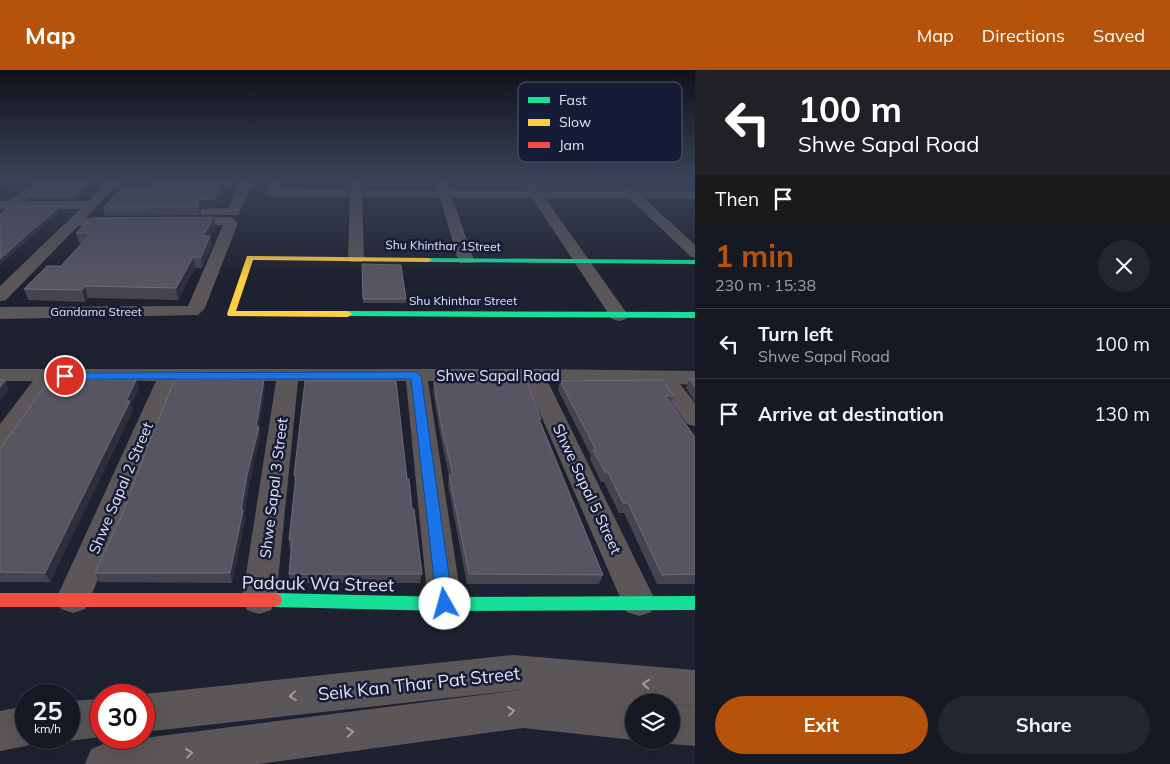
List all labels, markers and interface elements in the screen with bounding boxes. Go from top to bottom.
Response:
text: Map [25,20,76,50]
text: Map [917,24,954,47]
text: Directions [982,24,1065,47]
text: Saved [1093,24,1145,47]
legend [518,82,682,162]
text: 100 m [798,87,902,131]
icon: left [715,90,780,155]
text: Fast [559,91,587,109]
text: Slow [559,113,591,131]
text: Shwe Sapal Road [798,130,979,158]
text: Jam [559,136,584,154]
icon: arrive [769,185,797,213]
text: Then [715,187,759,211]
street label: Shu Khinthar 1Street [385,237,501,254]
text: 1 min [715,237,794,275]
button: close [1098,240,1150,292]
text: 230 m · 15:38 [715,275,816,295]
street label: Shu Khinthar Street [409,293,517,308]
street label: Gandama Street [50,304,142,319]
text: Turn left [758,322,833,346]
icon: left [715,330,743,358]
text: 100 m [1094,332,1150,356]
text: Shwe Sapal Road [758,346,890,366]
pin [44,355,86,397]
icon: arrive [51,362,79,390]
street label: Shwe Sapal Road [436,366,560,385]
icon: arrive [715,400,743,428]
text: Arrive at destination [758,402,944,426]
text: 130 m [1094,402,1150,426]
street label: Shwe Sapal 3 Street [255,417,292,559]
street label: Shwe Sapal 2 Street [84,419,157,557]
street label: Shwe Sapal 5 Street [549,421,626,557]
street label: Padauk Wa Street [242,571,394,596]
position arrow [418,577,470,629]
street label: Seik Kan Thar Pat Street [317,661,521,706]
one-way arrow [642,679,650,690]
speed limit sign: 30 [90,684,155,749]
one-way arrow [289,690,297,701]
map controls [625,694,680,749]
button: layers [625,694,680,749]
text: 25 [32,695,63,726]
button: Exit [715,696,928,754]
button: Share [938,696,1150,754]
one-way arrow [507,706,515,717]
text: km/h [34,721,61,736]
one-way arrow [346,727,354,738]
one-way arrow [185,748,193,759]

